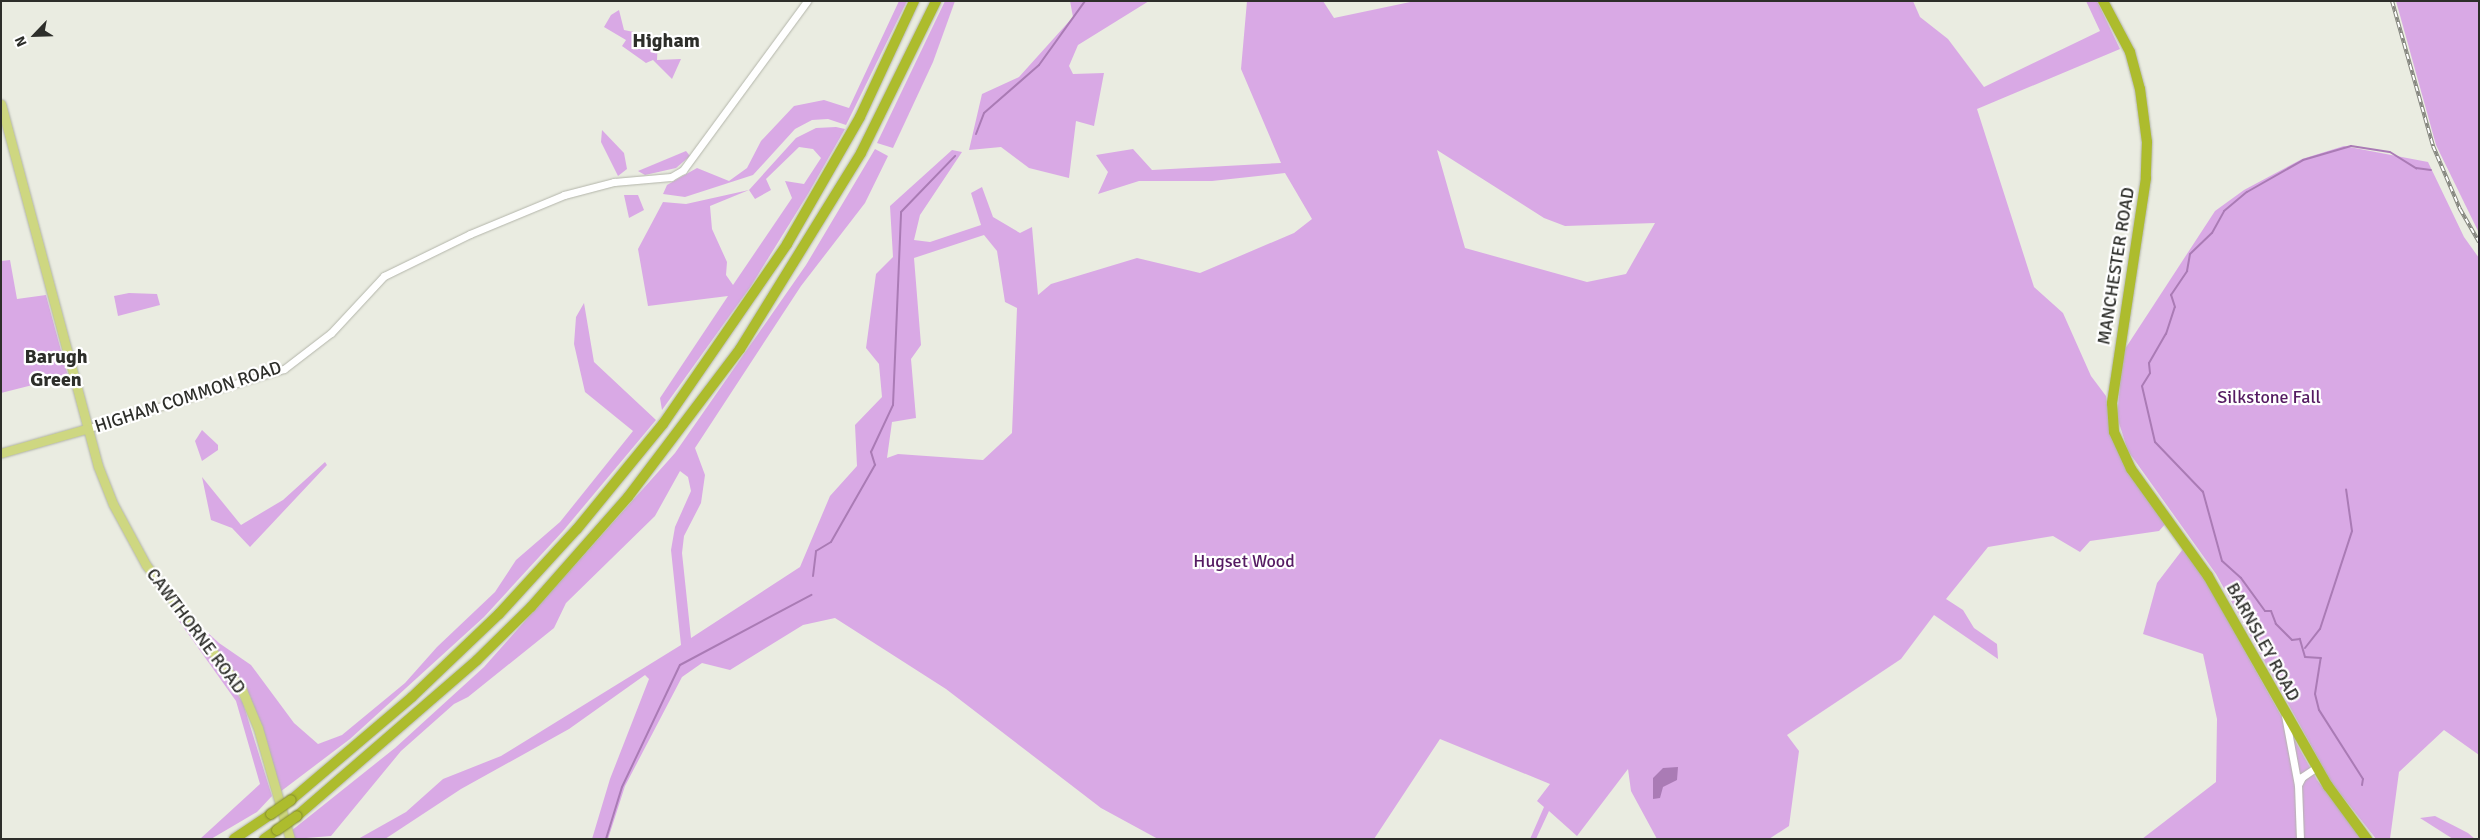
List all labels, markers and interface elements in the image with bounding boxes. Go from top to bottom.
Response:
north arrow [10,10,60,60]
district label: Higham [632,28,700,52]
text: N [11,33,31,49]
street label: MANCHESTER ROAD [2093,186,2139,346]
district label: Barugh Green [24,345,88,392]
street label: HIGHAM COMMON ROAD [92,357,284,437]
park label: Silkstone Fall [2217,386,2321,408]
park label: Hugset Wood [1193,550,1295,572]
street label: CAWTHORNE ROAD [142,564,250,698]
street label: BARNSLEY ROAD [2222,579,2304,705]

